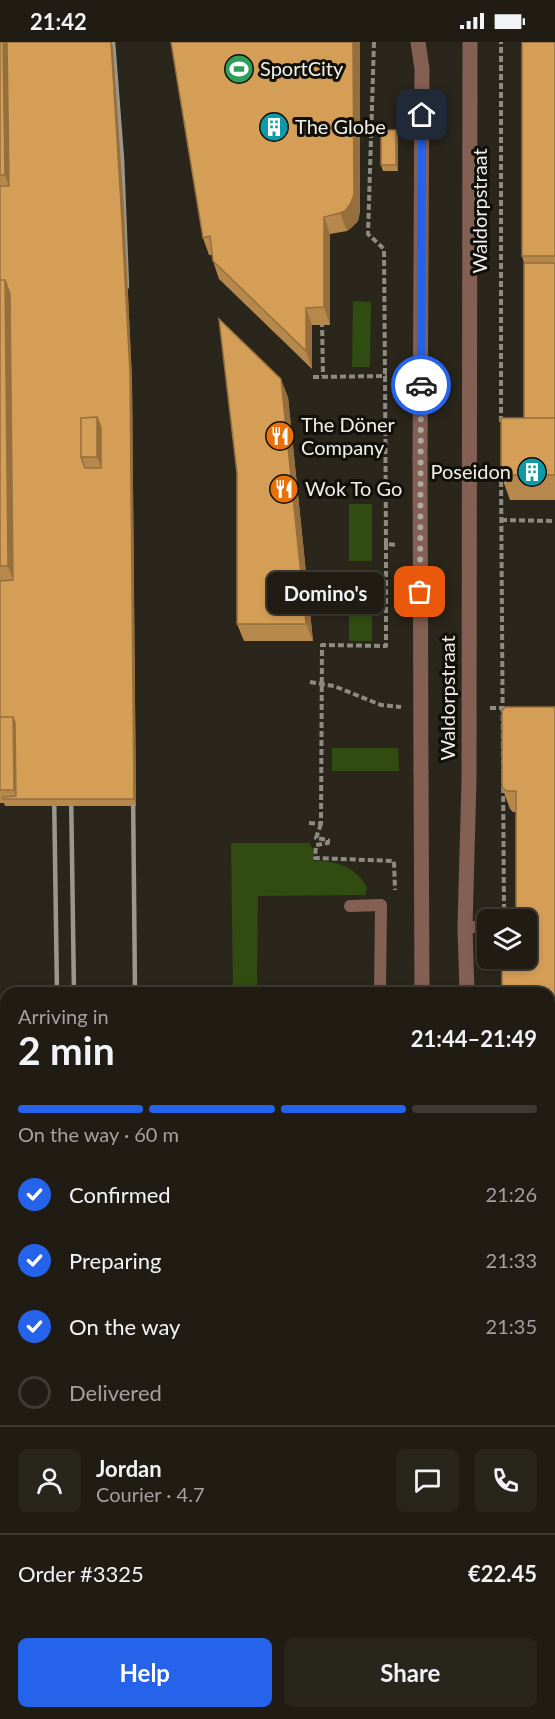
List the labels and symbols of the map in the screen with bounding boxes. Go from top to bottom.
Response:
sports icon: SportCity [223,53,255,85]
place label: SportCity [260,56,344,80]
pin [396,89,447,140]
building icon: The Globe [258,111,290,143]
place label: The Globe [295,114,386,138]
street label: Waldorpstraat [467,148,491,274]
courier [391,355,451,415]
place label: The Döner Company [301,412,396,459]
restaurant icon: The Döner Company [264,420,296,452]
building icon: Poseidon [516,456,548,488]
place label: Poseidon [430,459,511,483]
restaurant icon: Wok To Go [268,473,300,505]
place label: Wok To Go [305,476,402,500]
pin [394,566,445,617]
callout: Domino's [267,571,384,613]
street label: Waldorpstraat [435,635,459,761]

